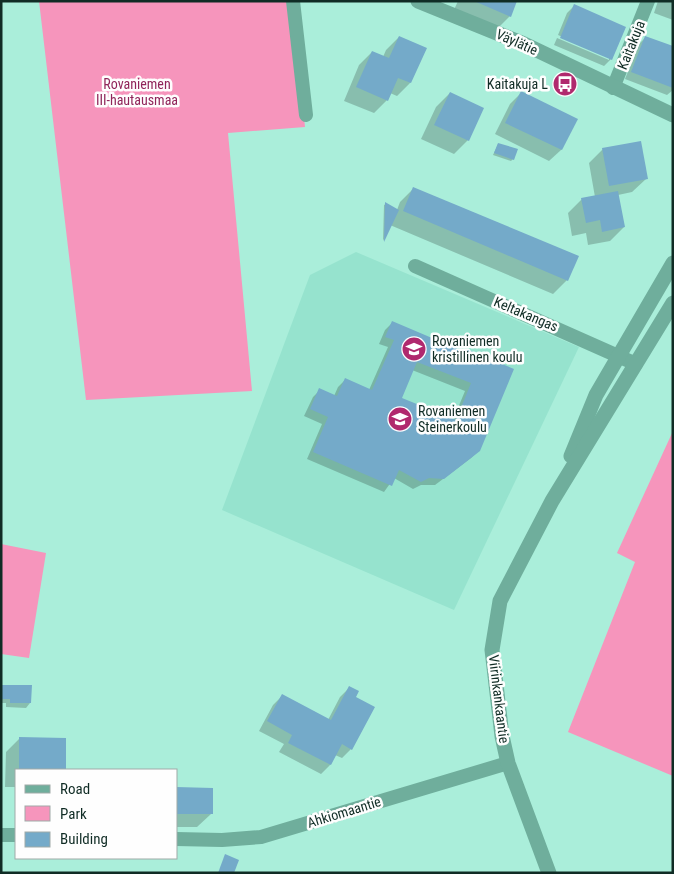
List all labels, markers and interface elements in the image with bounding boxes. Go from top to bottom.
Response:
street label: Kaitakuja [614,18,648,72]
street label: Väylätie [494,26,541,58]
bus stop icon: Kaitakuja L [552,71,578,97]
park label: Rovaniemen III-hautausmaa [96,76,178,108]
place label: Kaitakuja L [487,76,548,92]
street label: Keltakangas [492,293,560,335]
place label: Rovaniemen kristillinen koulu [432,333,523,365]
school or university icon: Rovaniemen kristillinen koulu [401,336,427,362]
place label: Rovaniemen Steinerkoulu [418,403,487,435]
school or university icon: Rovaniemen Steinerkoulu [387,406,413,432]
street label: Viirinkankaantie [486,654,512,744]
legend [15,769,178,859]
text: Road [60,780,90,798]
street label: Ahkiomaantie [305,793,383,831]
text: Park [60,805,87,823]
text: Building [60,830,108,848]

